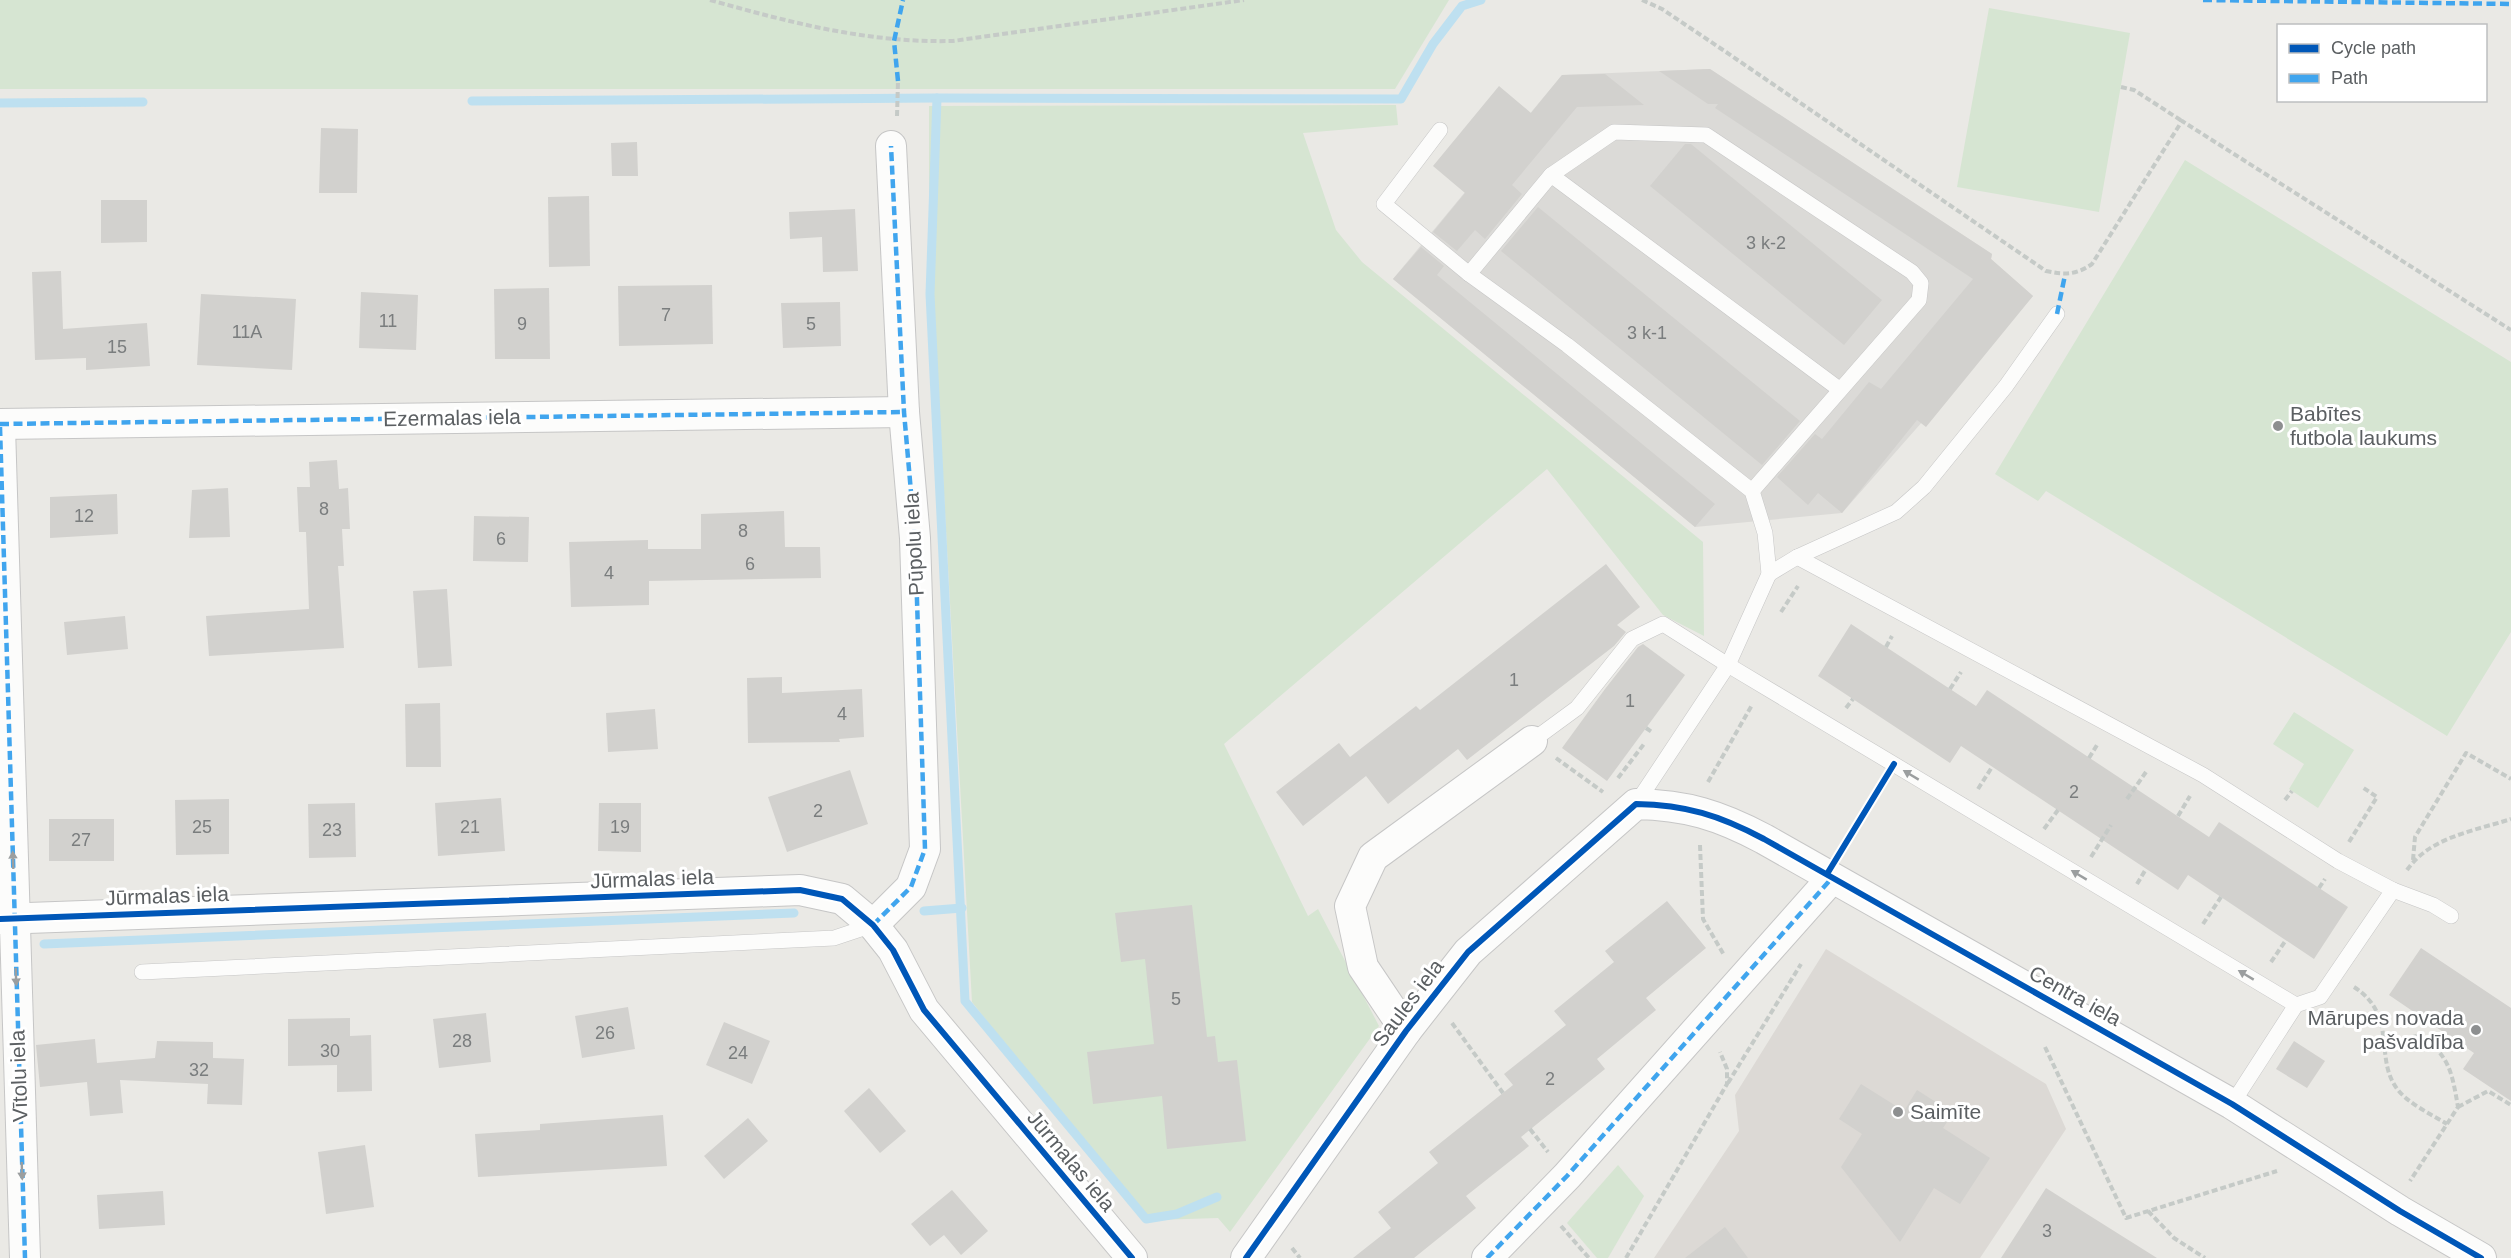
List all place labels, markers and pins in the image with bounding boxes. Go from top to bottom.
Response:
place label: Babītes futbola laukums [2290,402,2437,449]
marker: Babītes futbola laukums [2271,419,2285,433]
place label: Mārupes novada pašvaldība [2308,1006,2464,1053]
marker: Mārupes novada pašvaldība [2469,1023,2483,1037]
place label: Saimīte [1910,1100,1981,1123]
marker: Saimīte [1891,1105,1905,1119]

